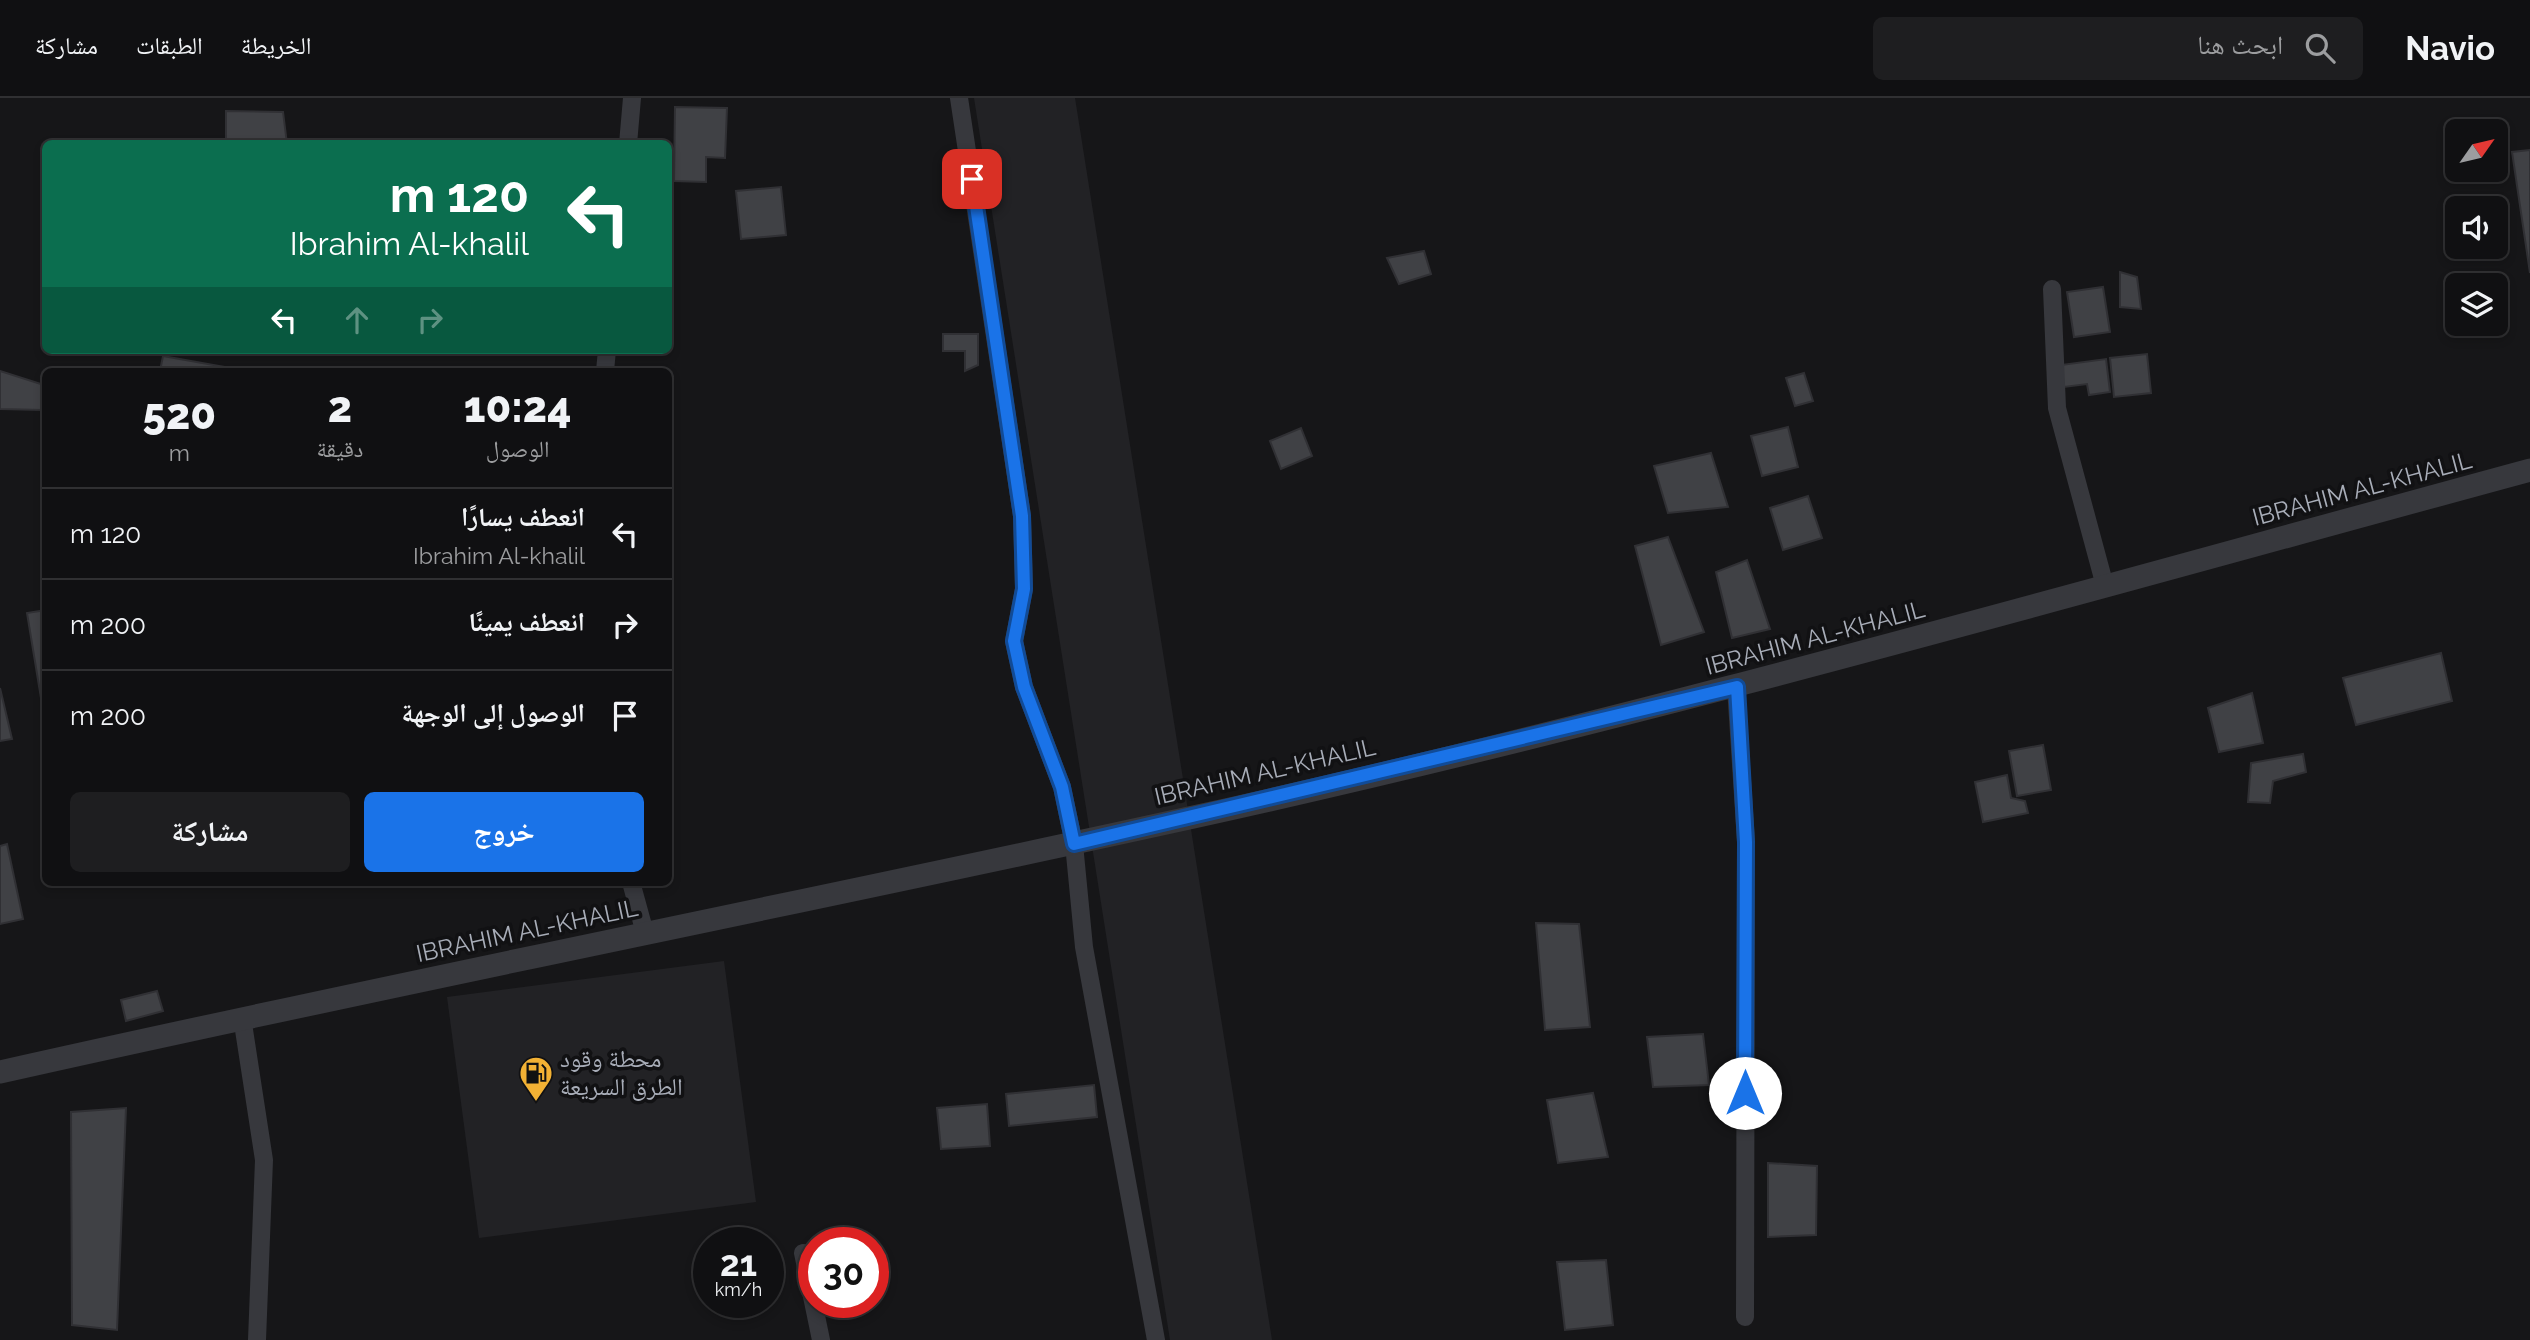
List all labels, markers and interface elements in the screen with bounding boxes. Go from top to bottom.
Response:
search box [1873,17,2363,80]
icon: search [2301,29,2339,67]
text: Navio [2405,29,2495,68]
text: ابحث هنا [2197,30,2283,60]
text: مشاركة [35,31,98,60]
text: الطبقات [136,31,203,60]
text: الخريطة [241,31,311,60]
north arrow [2445,119,2508,182]
map controls [2445,119,2508,336]
pin [942,149,1002,209]
icon: arrive [953,160,991,198]
text: 120 m [390,166,529,223]
icon: left [553,168,644,259]
button: sound [2445,196,2508,259]
text: Ibrahim Al-khalil [290,225,529,262]
button: layers [2445,273,2508,336]
icon: left [265,301,303,339]
icon: ahead [338,301,376,339]
icon: right [411,301,449,339]
text: 2 [328,383,352,432]
text: 10:24 [464,383,572,432]
text: 520 [142,390,216,439]
text: دقيقة [317,435,363,462]
text: الوصول [486,435,549,462]
text: m [169,439,190,466]
street label: IBRAHIM AL-KHALIL [2249,445,2475,532]
text: انعطف يسارًا [461,502,585,532]
icon: left [606,515,644,553]
text: 120 m [70,519,141,549]
text: Ibrahim Al-khalil [413,542,585,569]
street label: IBRAHIM AL-KHALIL [1702,594,1928,681]
icon: right [606,606,644,644]
text: انعطف يمينًا [468,607,585,637]
text: 200 m [70,610,146,640]
icon: arrive [606,697,644,735]
text: الوصول إلى الوجهة [402,698,585,728]
text: 200 m [70,701,146,731]
street label: IBRAHIM AL-KHALIL [1152,732,1378,811]
button: مشاركة [70,792,350,872]
button: خروج [364,792,644,872]
street label: IBRAHIM AL-KHALIL [413,893,640,968]
place label: محطة وقود الطرق السريعة [560,1044,683,1101]
fuel station icon: محطة وقود الطرق السريعة [517,1054,555,1103]
position arrow [1708,1056,1782,1130]
speed limit sign: 30 [798,1227,889,1318]
text: 21 [720,1243,757,1284]
text: km/h [715,1279,762,1300]

